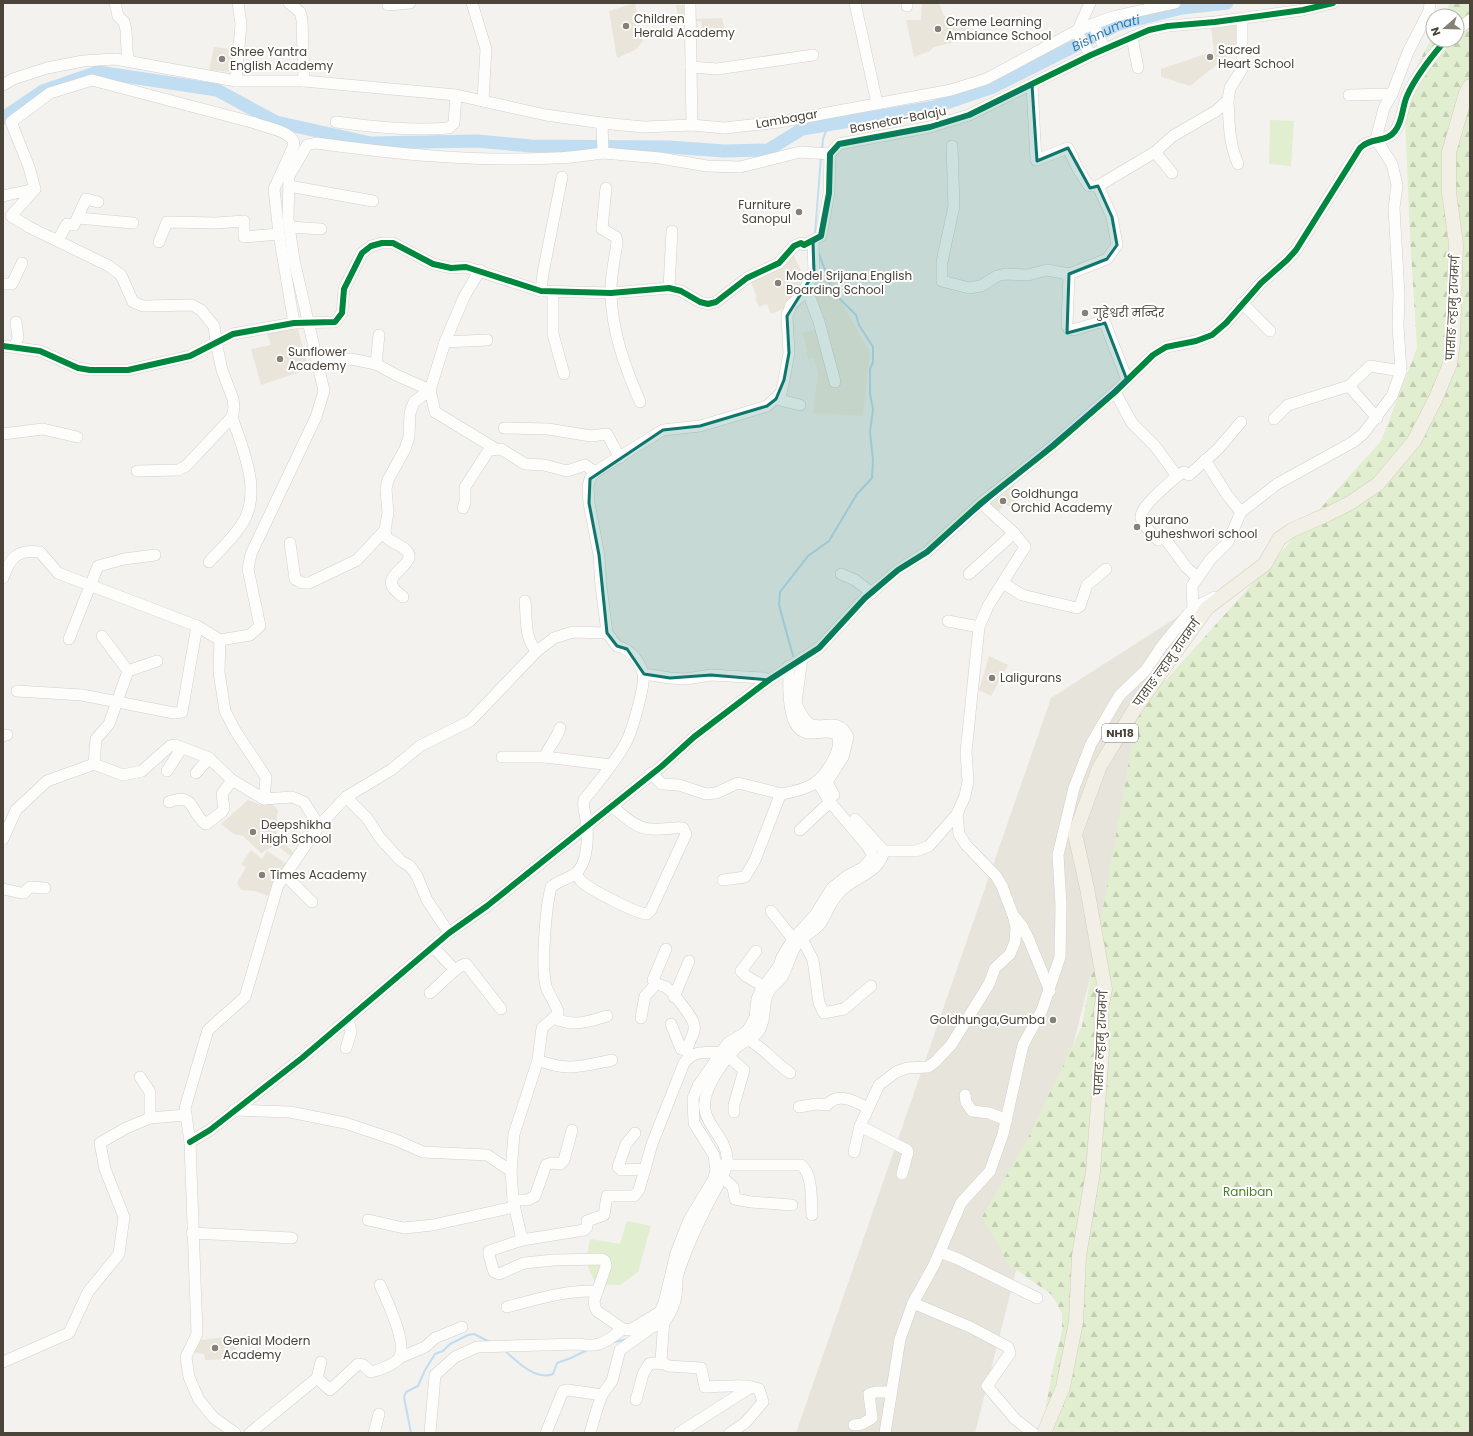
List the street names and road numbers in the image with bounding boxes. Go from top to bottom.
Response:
street label: Basnetar-Balaju [848,102,947,137]
street label: Lambagar [755,105,820,132]
street label: पासाङ ल्हामु राजमर्ग [1441,253,1464,362]
street label: पासाङ ल्हामु राजमर्ग [1128,614,1205,711]
road number: NH18 [1102,724,1138,742]
street label: पासाङ ल्हामु राजमर्ग [1089,988,1112,1097]

